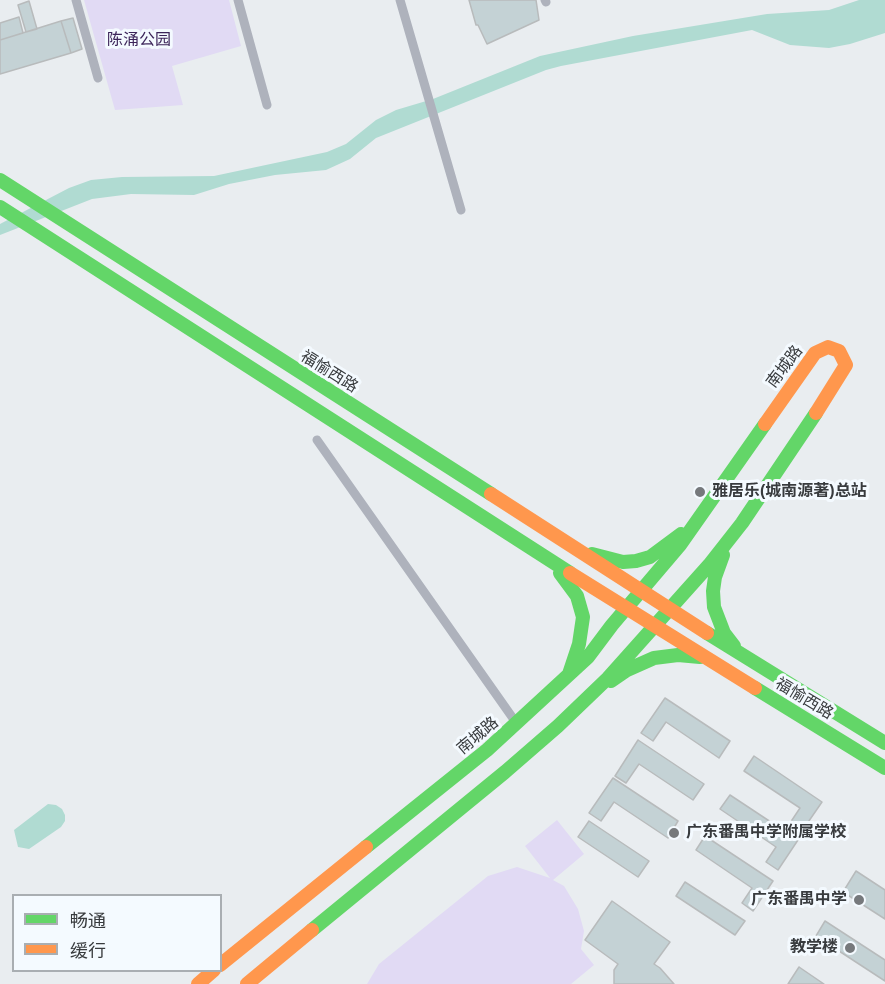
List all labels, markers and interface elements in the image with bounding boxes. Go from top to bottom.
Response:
park label: 陈涌公园 [107,31,171,51]
street label: 南城路 [763,342,807,392]
street label: 福愉西路 [297,347,361,397]
place label: 雅居乐(城南源著)总站 [712,482,867,502]
marker: 雅居乐(城南源著)总站 [693,485,707,499]
street label: 福愉西路 [772,674,836,724]
street label: 南城路 [453,713,503,759]
place label: 广东番禺中学附属学校 [686,823,846,843]
marker: 广东番禺中学附属学校 [667,826,681,840]
place label: 广东番禺中学 [751,890,847,910]
marker: 广东番禺中学 [852,893,866,907]
legend [12,894,222,972]
text: 畅通 [70,911,106,931]
place label: 教学楼 [790,938,838,958]
text: 缓行 [70,941,106,961]
marker: 教学楼 [843,941,857,955]

